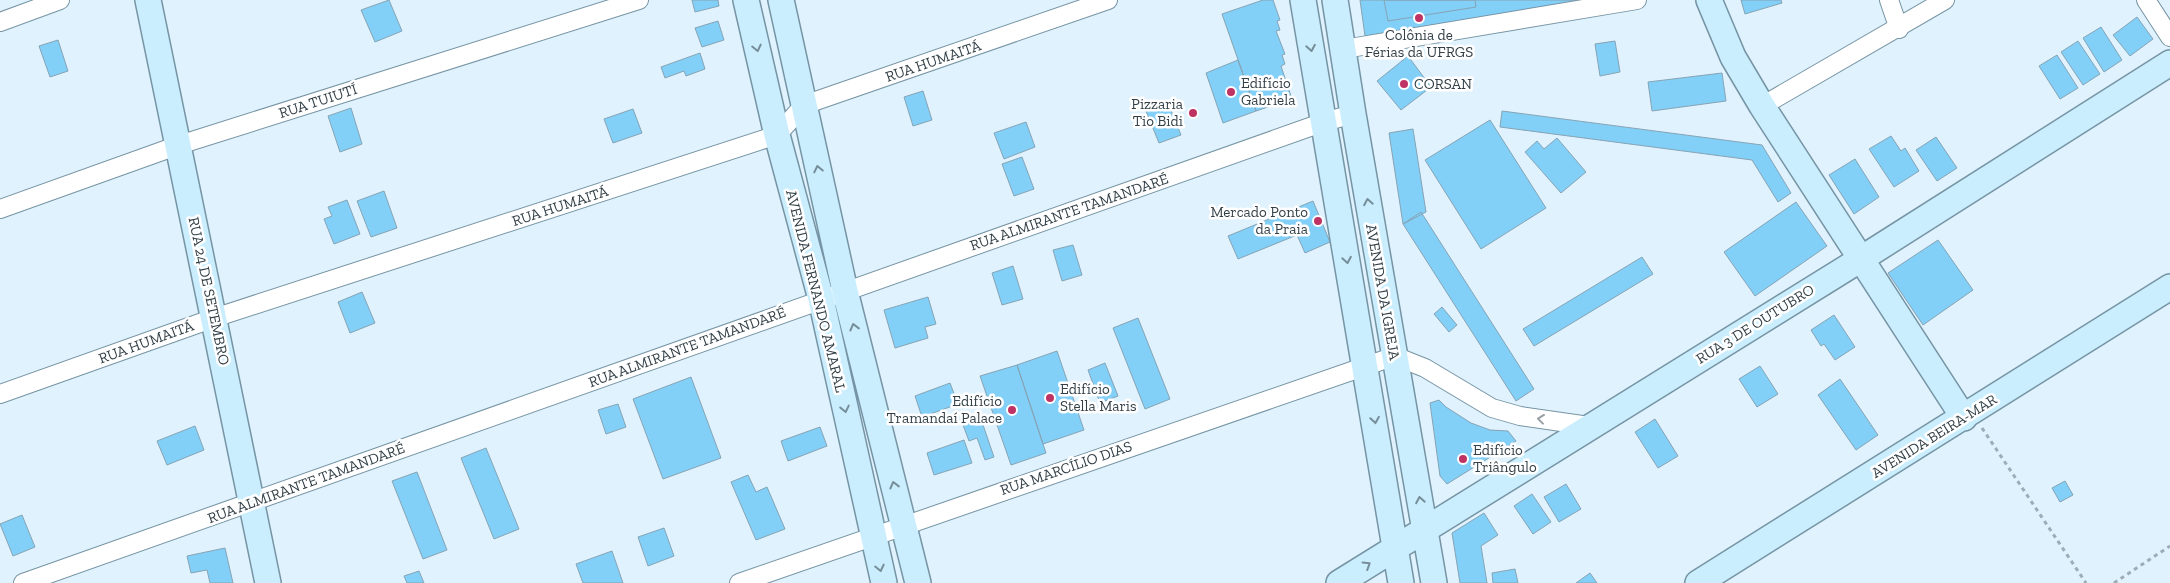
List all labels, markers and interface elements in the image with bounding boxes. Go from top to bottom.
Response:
marker: Colônia de Férias da UFRGS [1413,12,1425,24]
place label: Colônia de Férias da UFRGS [1365,26,1473,61]
street label: RUA HUMAITÁ [883,36,983,86]
one-way arrow [751,43,762,52]
one-way arrow [1305,44,1315,52]
place label: Edifício Gabriela [1241,74,1295,109]
place label: CORSAN [1414,75,1472,93]
marker: CORSAN [1398,78,1410,90]
street label: RUA TUIUTÍ [277,80,360,122]
marker: Edifício Gabriela [1225,86,1237,98]
place label: Pizzaria Tio Bidi [1131,95,1183,130]
marker: Pizzaria Tio Bidi [1187,107,1199,119]
one-way arrow [813,164,824,173]
street label: RUA ALMIRANTE TAMANDARÉ [967,169,1171,254]
street label: RUA HUMAITÁ [510,182,611,230]
street label: AVENIDA FERNANDO AMARAL [782,188,850,394]
one-way arrow [1363,198,1373,207]
place label: Mercado Ponto da Praia [1210,203,1308,238]
street label: RUA 24 DE SETEMBRO [185,215,234,367]
marker: Mercado Ponto da Praia [1312,215,1324,227]
street label: AVENIDA DA IGREJA [1362,223,1404,362]
one-way arrow [1342,256,1352,264]
street label: RUA 3 DE OUTUBRO [1693,280,1817,368]
street label: RUA ALMIRANTE TAMANDARÉ [586,303,788,391]
street label: RUA HUMAITÁ [96,316,196,368]
one-way arrow [849,323,860,332]
place label: Edifício Stella Maris [1060,380,1137,415]
street label: AVENIDA BEIRA-MAR [1868,390,2001,482]
place label: Edifício Tramandaí Palace [887,392,1002,427]
marker: Edifício Stella Maris [1044,392,1056,404]
marker: Edifício Tramandaí Palace [1006,404,1018,416]
one-way arrow [839,405,850,414]
one-way arrow [1537,414,1545,425]
one-way arrow [1369,416,1379,425]
street label: RUA MARCÍLIO DIAS [998,437,1134,499]
street label: RUA ALMIRANTE TAMANDARÉ [205,439,407,527]
place label: Edifício Triângulo [1473,441,1537,476]
marker: Edifício Triângulo [1457,453,1469,465]
one-way arrow [889,481,899,489]
one-way arrow [1415,496,1425,505]
one-way arrow [1362,562,1371,572]
one-way arrow [874,564,885,573]

